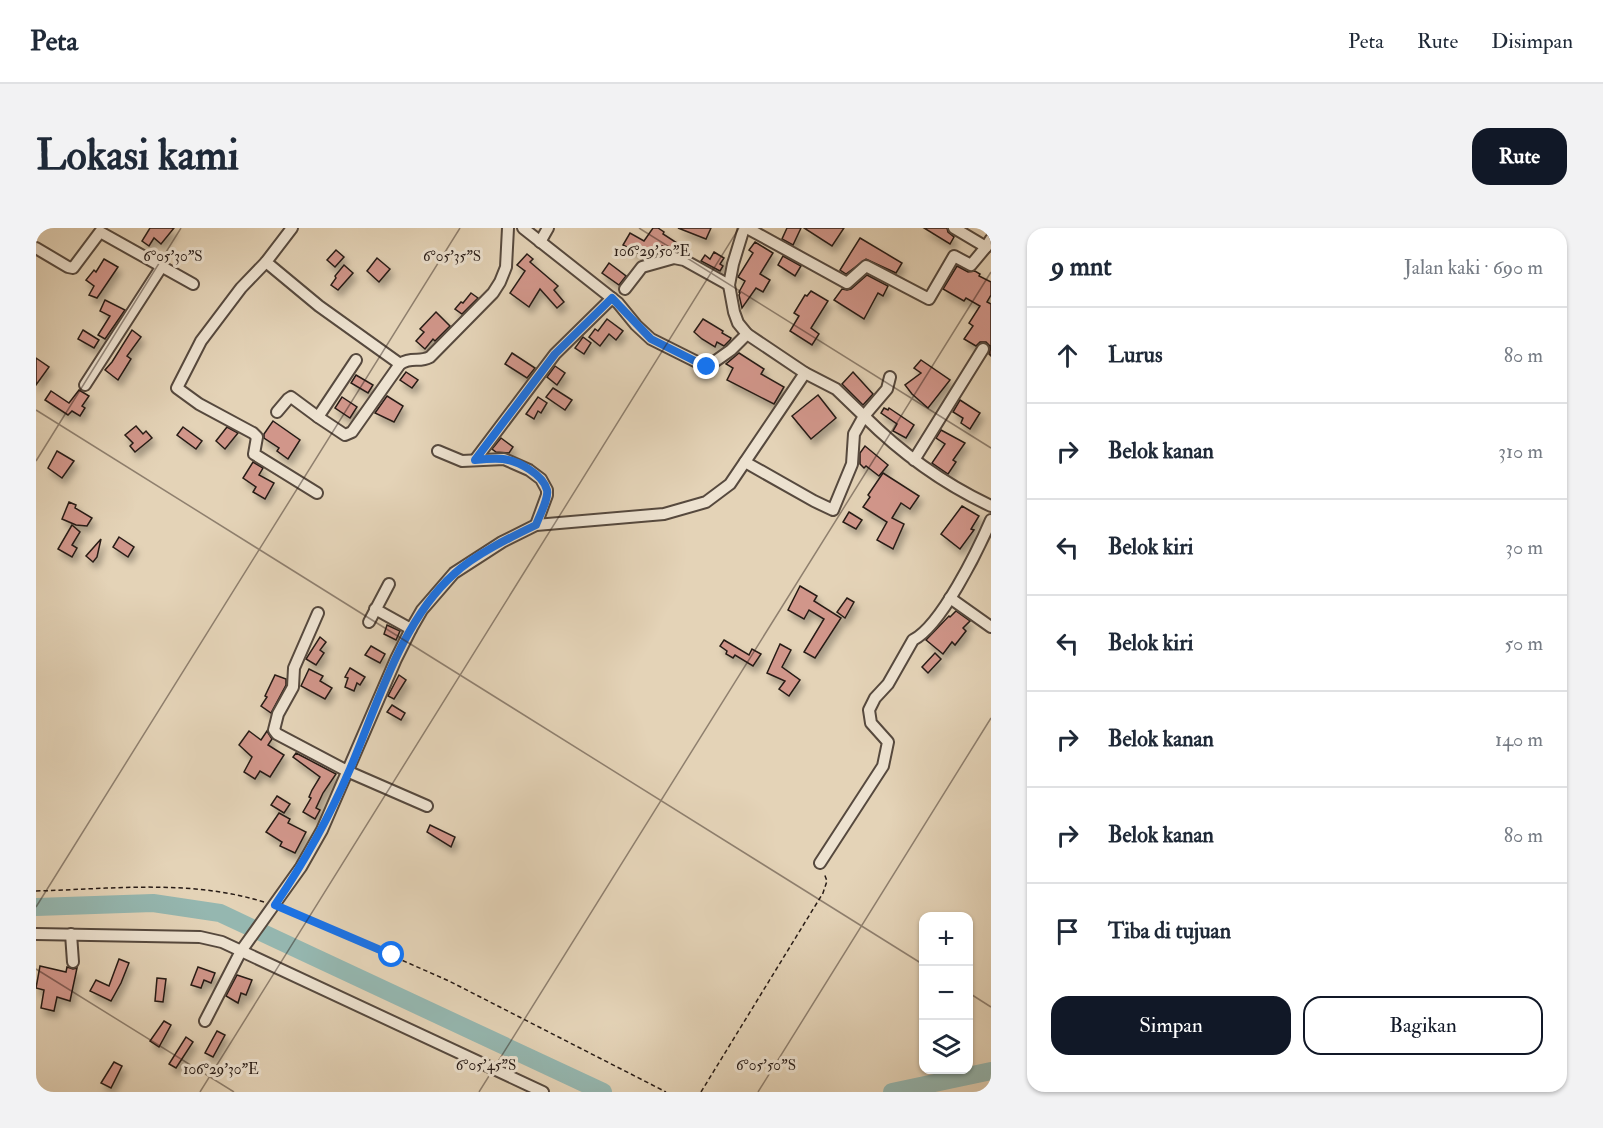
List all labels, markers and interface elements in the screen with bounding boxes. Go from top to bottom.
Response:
text: Peta [30,24,78,59]
text: Peta [1348,28,1384,55]
text: Rute [1417,28,1458,55]
text: Disimpan [1491,28,1573,55]
button: Rute [1472,128,1567,185]
text: Lokasi kami [36,130,239,182]
text: 106°29'50"E [614,242,690,261]
text: 6°05'30"S [143,247,203,266]
text: 6°05'35"S [423,247,481,266]
text: 9 mnt [1051,251,1112,283]
text: Jalan kaki · 690 m [1404,255,1543,280]
icon: ahead [1051,339,1084,372]
text: Lurus [1108,341,1162,369]
text: 80 m [1504,343,1543,368]
route end [693,353,719,379]
icon: right [1051,435,1084,468]
text: Belok kanan [1108,437,1214,465]
text: 310 m [1498,439,1543,464]
icon: left [1051,531,1084,564]
text: Belok kiri [1108,533,1193,561]
text: 30 m [1505,535,1543,560]
icon: left [1051,627,1084,660]
text: Belok kiri [1108,629,1193,657]
text: 50 m [1504,631,1543,656]
icon: right [1051,723,1084,756]
text: Belok kanan [1108,725,1214,753]
text: 140 m [1495,727,1543,752]
icon: right [1051,819,1084,852]
text: Belok kanan [1108,821,1214,849]
text: 80 m [1504,823,1543,848]
map controls [919,912,973,1074]
button: + [919,912,973,966]
icon: arrive [1051,915,1084,948]
text: Tiba di tujuan [1108,917,1231,945]
route start [378,941,404,967]
button: − [919,966,973,1020]
button: Simpan [1051,996,1291,1055]
button: Bagikan [1303,996,1543,1055]
button: layers [919,1020,973,1074]
text: 6°05'45"S [456,1056,516,1075]
text: 6°05'50"S [736,1056,796,1075]
text: 106°29'30"E [183,1060,259,1079]

